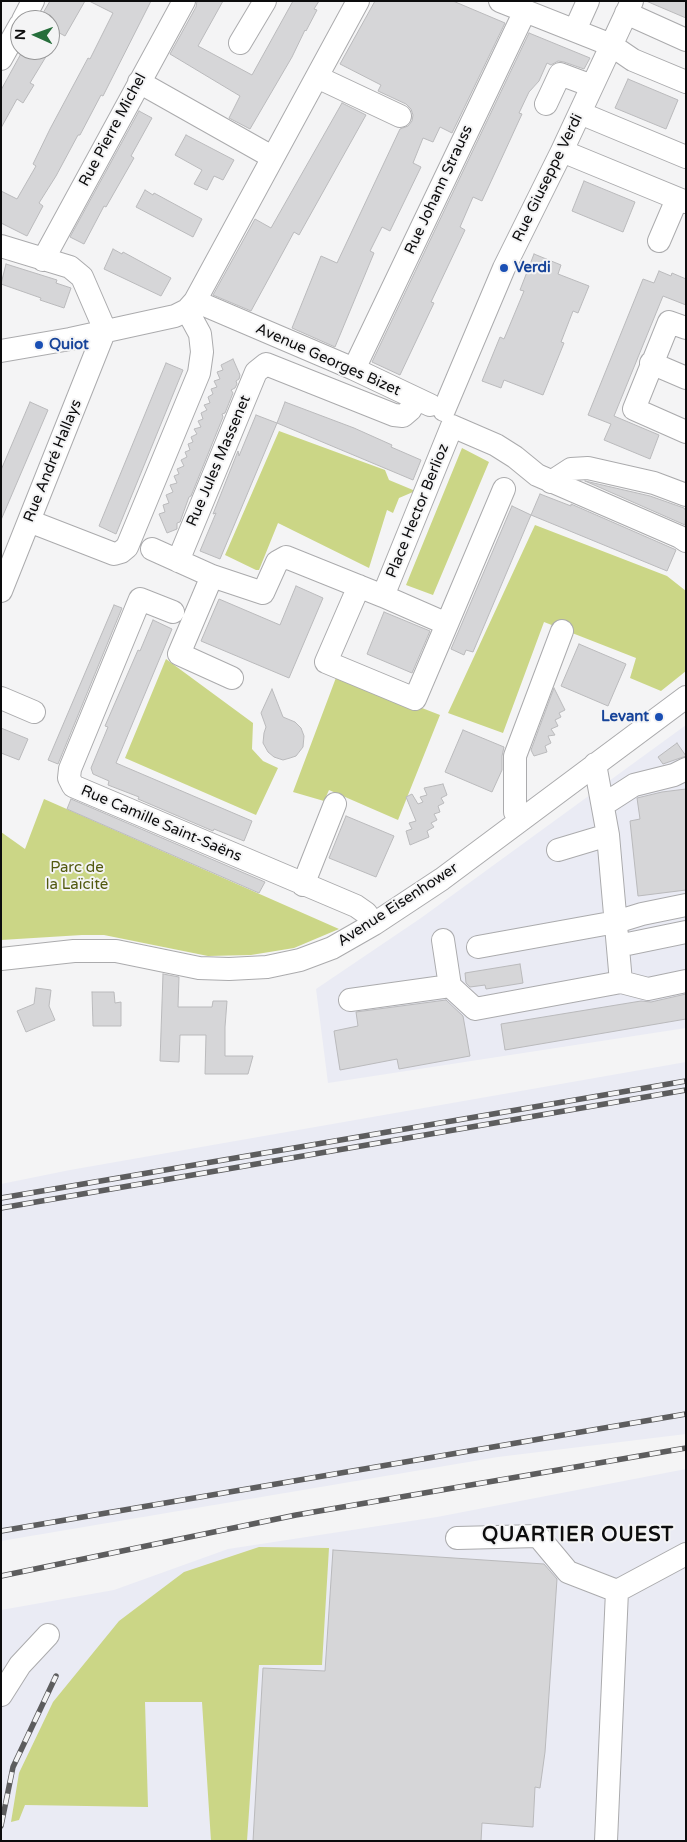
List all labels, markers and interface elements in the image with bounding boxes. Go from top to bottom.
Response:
north arrow [10,10,60,60]
text: N [12,29,29,40]
street label: Rue Pierre Michel [76,70,150,190]
street label: Rue Giuseppe Verdi [509,111,587,245]
street label: Rue Johann Strauss [401,123,477,257]
place label: Verdi [514,259,551,277]
marker: Verdi [498,262,510,274]
street label: Avenue Georges Bizet [253,320,403,400]
place label: Quiot [49,336,89,354]
marker: Quiot [33,339,45,351]
street label: Rue Jules Massenet [183,393,255,529]
street label: Rue André Hallays [20,397,86,525]
street label: Place Hector Berlioz [383,441,453,581]
place label: Levant [601,708,649,726]
marker: Levant [653,711,665,723]
street label: Rue Camille Saint-Saëns [78,782,244,866]
park label: Parc de la Laïcité [46,859,108,894]
street label: Avenue Eisenhower [334,859,462,951]
district label: QUARTIER OUEST [480,1524,676,1548]

